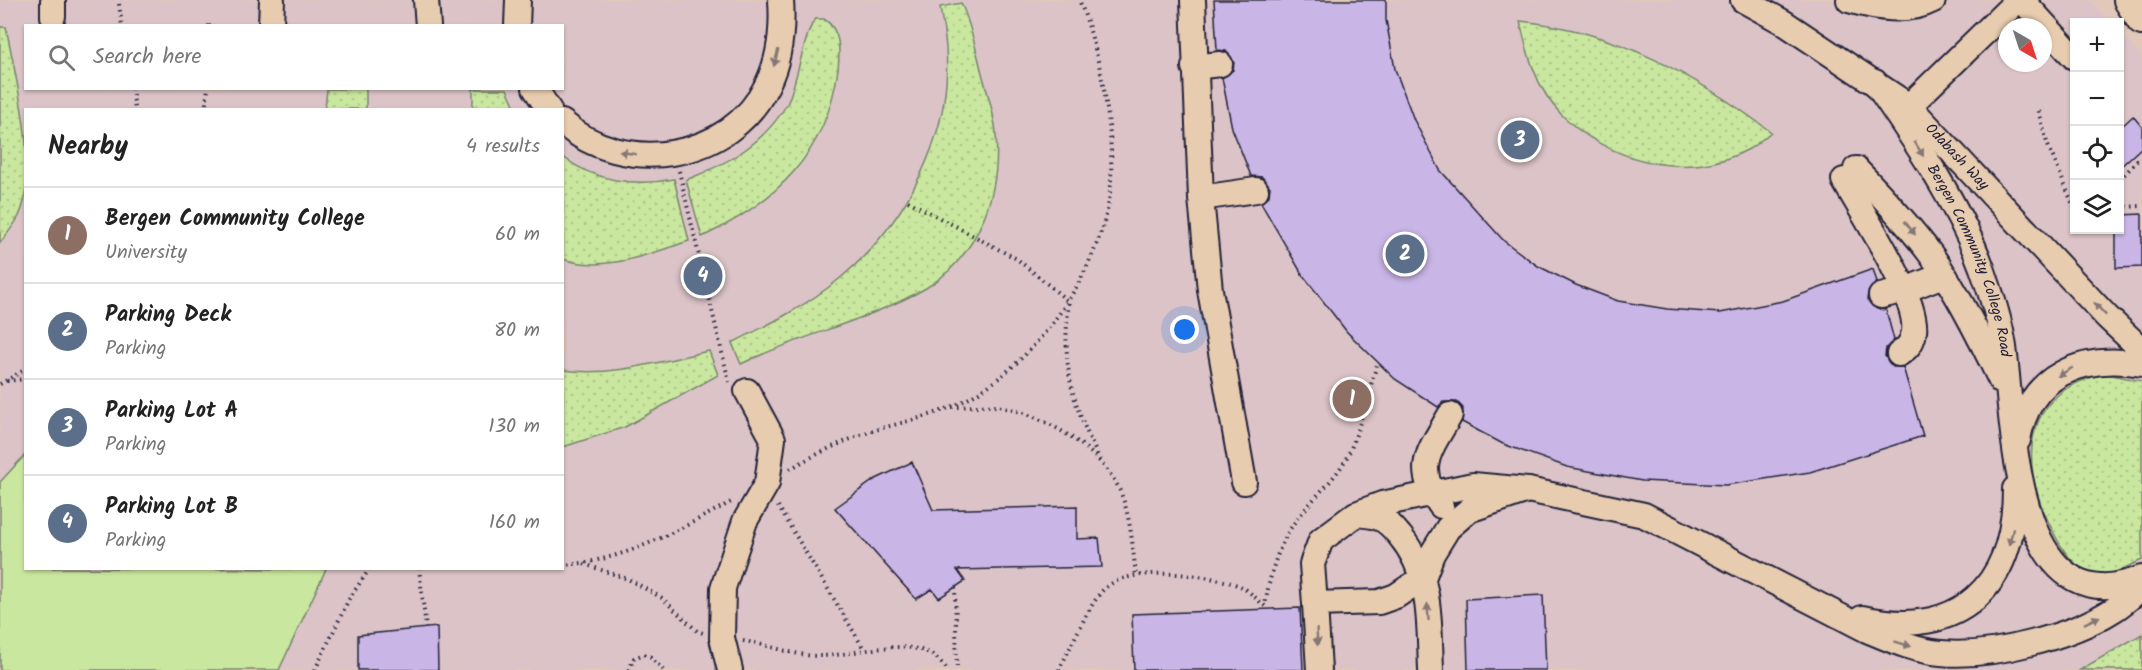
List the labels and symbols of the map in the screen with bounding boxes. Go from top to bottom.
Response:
north arrow [1998,18,2052,72]
one-way arrow [771,49,780,67]
pin: 3 [1500,118,1540,162]
street label: Odabash Way [1919,118,1995,197]
one-way arrow [1914,141,1925,157]
one-way arrow [618,148,637,157]
street label: Bergen Community College Road [1920,160,2017,359]
one-way arrow [1903,220,1916,236]
pin: 2 [1386,232,1424,276]
pin: 4 [684,254,722,298]
one-way arrow [2093,302,2107,317]
your location [1170,315,1199,344]
one-way arrow [2056,367,2073,377]
pin: 1 [1332,376,1372,422]
one-way arrow [2005,527,2015,546]
one-way arrow [1424,602,1433,621]
one-way arrow [2084,616,2101,625]
one-way arrow [1313,628,1322,647]
one-way arrow [1894,640,1912,649]

